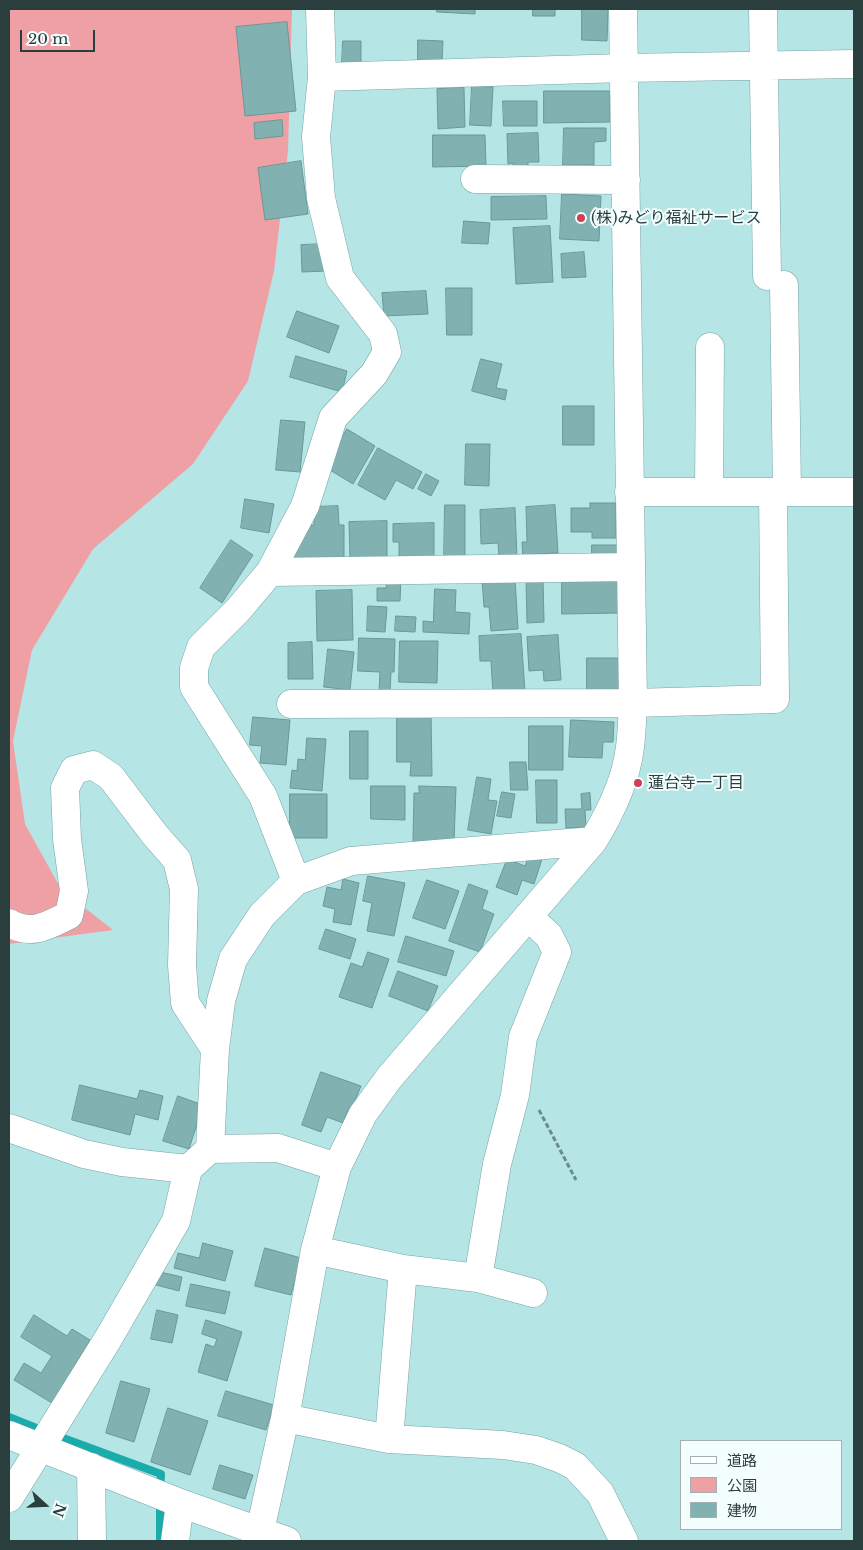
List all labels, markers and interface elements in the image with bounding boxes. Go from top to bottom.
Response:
scale bar [22,20,98,52]
text: 20 m [28,29,68,48]
place label: (株)みどり福祉サービス [591,208,762,228]
marker: (株)みどり福祉サービス [575,212,587,224]
place label: 蓮台寺一丁目 [648,773,744,793]
marker: 蓮台寺一丁目 [632,777,644,789]
legend [680,1440,843,1530]
text: 道路 [727,1451,757,1470]
text: 公園 [727,1476,757,1495]
north arrow [20,1480,70,1530]
text: N [48,1501,70,1519]
text: 建物 [727,1501,757,1520]

